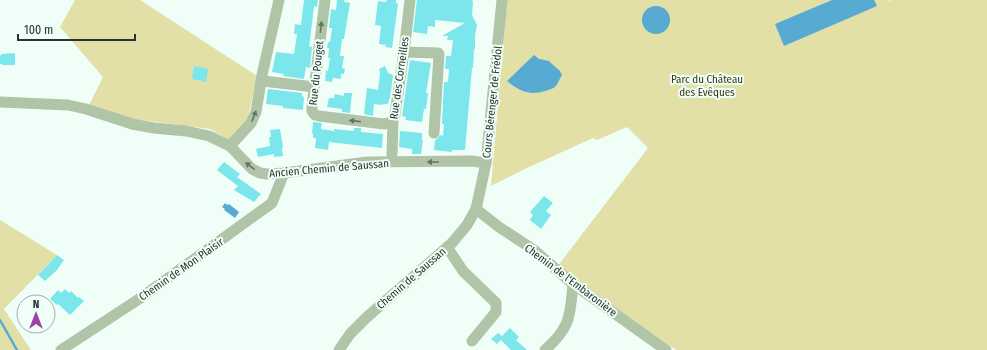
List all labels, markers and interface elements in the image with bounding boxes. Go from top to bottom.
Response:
scale bar [18,16,135,42]
one-way arrow [318,21,325,33]
text: 100 m [24,23,53,37]
street label: Rue des Corneilles [387,36,412,120]
street label: Rue du Pouget [307,40,326,106]
street label: Cours Bérenger de Frédol [480,45,505,159]
park label: Parc du Château des Evêques [671,73,743,99]
one-way arrow [251,109,257,121]
one-way arrow [349,118,361,124]
street label: Ancien Chemin de Saussan [269,157,389,180]
one-way arrow [426,159,439,165]
one-way arrow [244,162,255,171]
street label: Chemin de Mon Plaisir [137,235,226,303]
street label: Chemin de l'Embaronière [522,241,619,319]
street label: Chemin de Saussan [374,245,449,312]
north arrow [16,294,56,334]
text: N [33,298,39,311]

